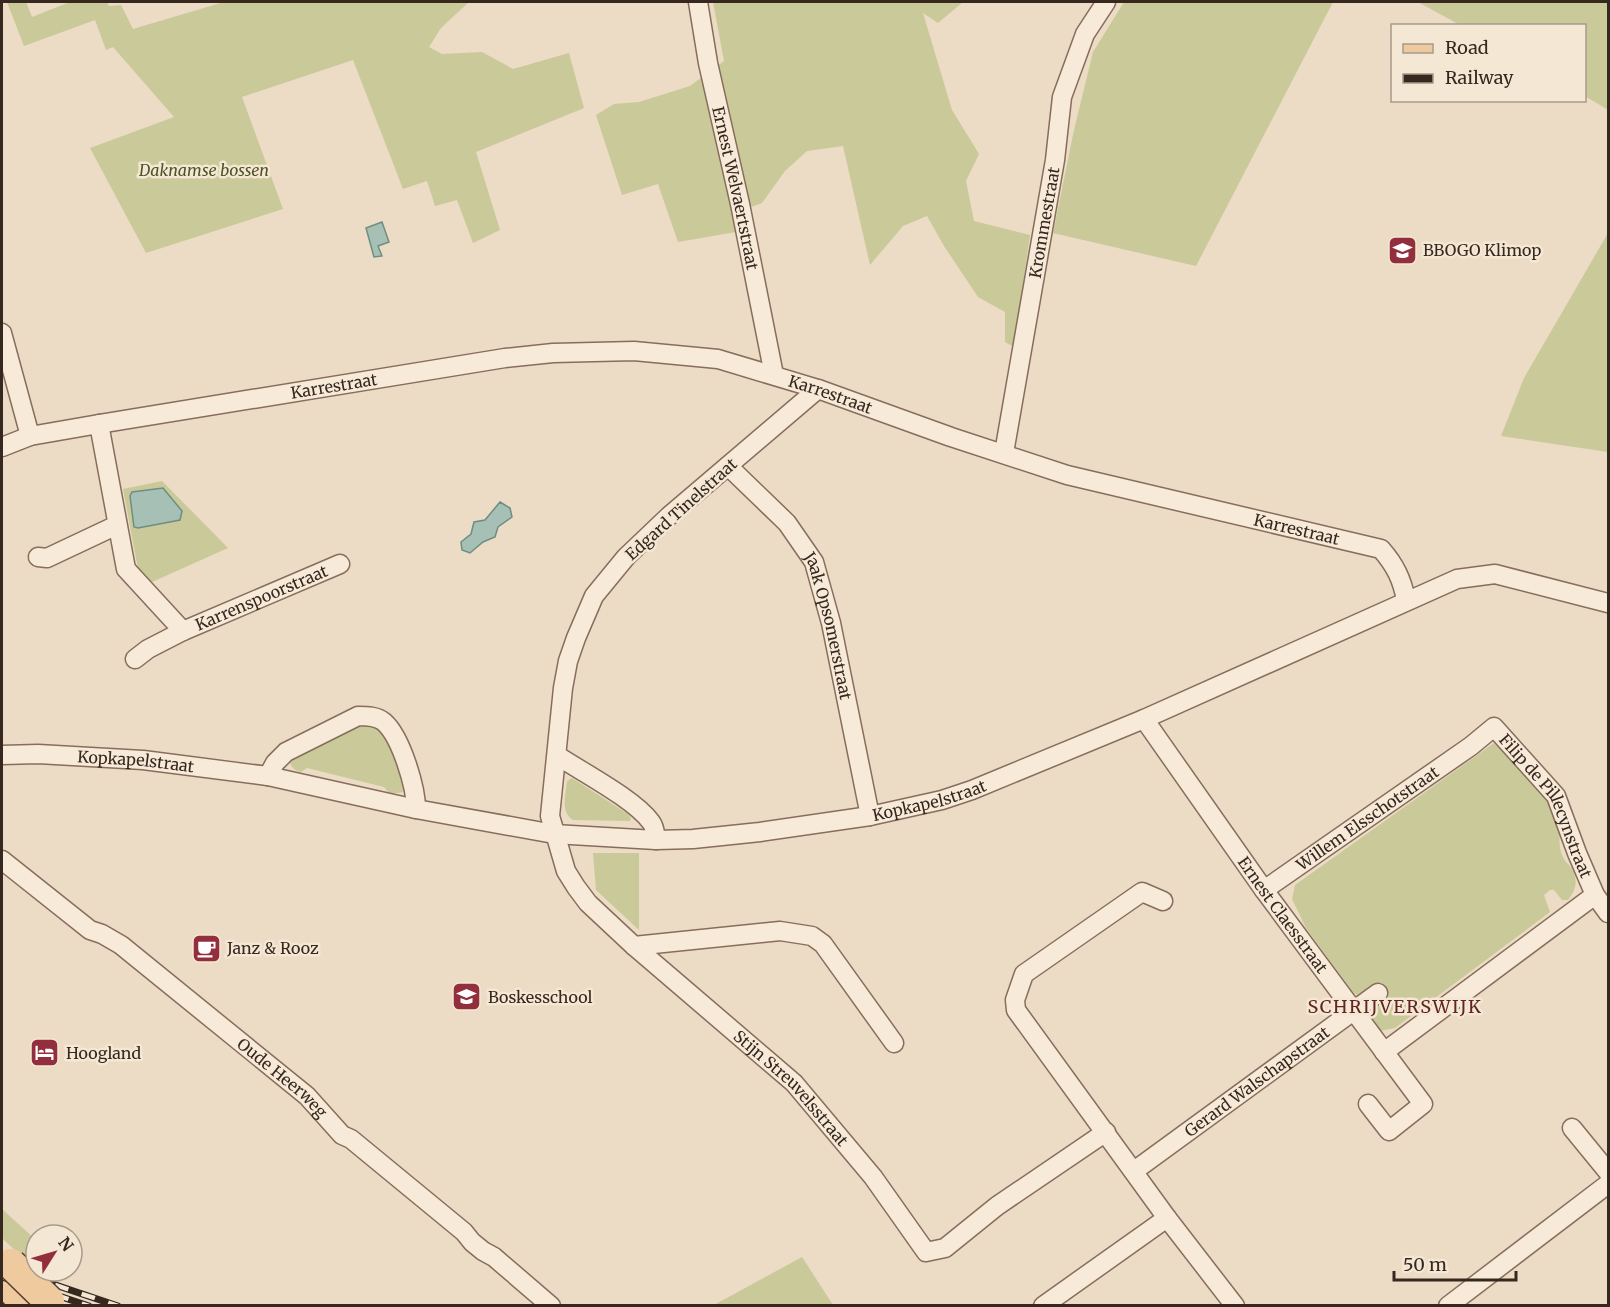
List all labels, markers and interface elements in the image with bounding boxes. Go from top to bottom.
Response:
legend [1391,24,1586,102]
text: Road [1445,36,1489,59]
text: Railway [1445,66,1514,89]
street label: Ernest Welvaertstraat [708,104,763,272]
park label: Daknamse bossen [138,160,269,180]
street label: Krommestraat [1025,165,1064,280]
school or university icon: BBOGO Klimop [1386,234,1418,266]
place label: BBOGO Klimop [1423,240,1541,260]
street label: Karrestraat [289,369,379,403]
street label: Karrestraat [786,371,876,418]
street label: Edgard Tinelstraat [621,453,741,564]
street label: Karrestraat [1252,509,1342,549]
street label: Jaak Opsomerstraat [799,547,856,702]
street label: Karrenspoorstraat [192,560,331,635]
street label: Filip de Pillecynstraat [1495,730,1597,882]
street label: Kopkapelstraat [77,746,196,777]
street label: Willem Elsschotstraat [1292,761,1443,875]
street label: Kopkapelstraat [870,775,990,825]
street label: Ernest Claesstraat [1234,853,1333,977]
cafe icon: Janz & Rooz [190,932,222,964]
place label: Janz & Rooz [226,938,319,958]
school or university icon: Boskesschool [451,981,483,1013]
place label: Boskesschool [488,987,592,1007]
district label: SCHRIJVERSWIJK [1307,995,1483,1018]
street label: Gerard Walschapstraat [1180,1022,1334,1141]
street label: Stijn Streuvelsstraat [730,1026,853,1151]
street label: Oude Heerweg [233,1033,332,1122]
hotel icon: Hoogland [29,1037,61,1069]
place label: Hoogland [66,1043,141,1063]
north arrow [24,1223,84,1283]
text: N [54,1233,78,1255]
scale bar [1394,1244,1516,1282]
text: 50 m [1403,1253,1447,1276]

